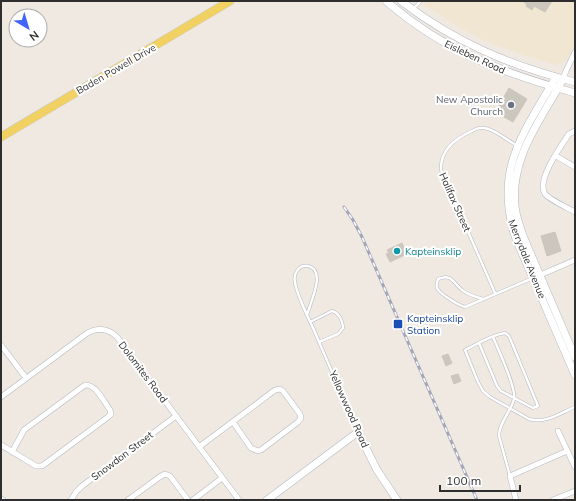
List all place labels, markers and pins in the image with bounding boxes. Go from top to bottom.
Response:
place label: New Apostolic Church [436,93,503,118]
marker: New Apostolic Church [506,100,516,110]
place label: Kapteinsklip [405,245,461,258]
marker: Kapteinsklip [392,246,402,256]
place label: Kapteinsklip Station [407,312,463,337]
marker: Kapteinsklip Station [392,318,404,330]

